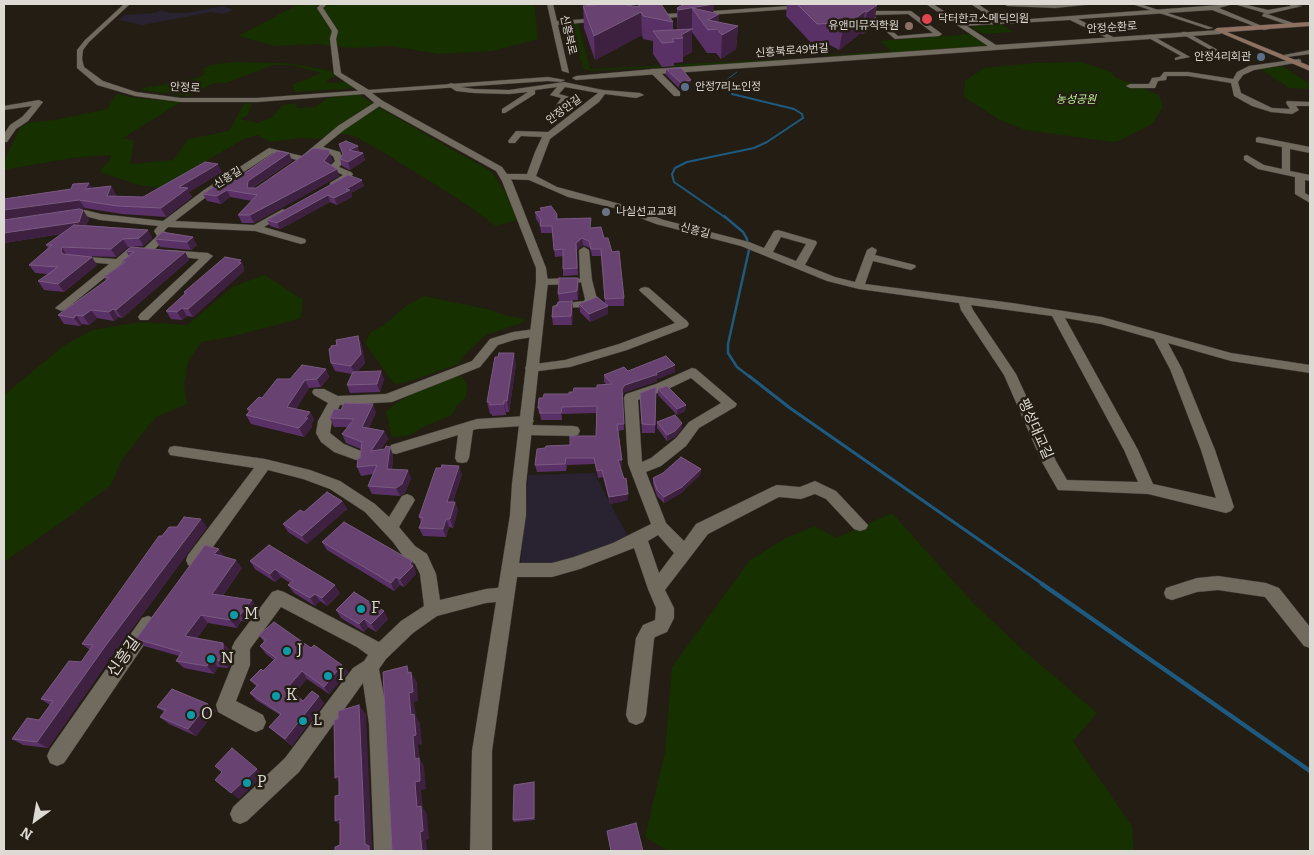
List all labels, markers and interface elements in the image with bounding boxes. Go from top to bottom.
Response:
marker: 닥터한코스메딕의원 [920,12,934,26]
place label: 닥터한코스메딕의원 [938,12,1029,26]
street label: 신흥북로 [557,14,579,56]
place label: 유앤미뮤직학원 [828,19,899,33]
marker: 유앤미뮤직학원 [903,20,915,32]
street label: 안정순환로 [1086,20,1138,36]
street label: 신흥북로49번길 [755,42,829,60]
place label: 안정4리회관 [1194,50,1251,64]
marker: 안정4리회관 [1255,51,1267,63]
place label: 안정7리노인정 [695,80,761,94]
street label: 안정로 [169,81,201,95]
marker: 안정7리노인정 [679,81,691,93]
street label: 안정안길 [544,93,584,127]
park label: 농성공원 [1056,93,1096,107]
street label: 신흥길 [212,164,244,192]
place label: 나실선교교회 [616,205,677,219]
marker: 나실선교교회 [600,206,612,218]
street label: 신흥길 [679,221,711,241]
street label: 팽성대교길 [1014,396,1056,462]
place label: F [371,599,380,619]
marker: F [355,603,367,615]
place label: M [244,605,258,625]
marker: M [228,609,240,621]
street label: 신흥길 [103,633,145,681]
place label: J [297,641,302,661]
marker: J [281,645,293,657]
place label: N [221,649,234,669]
marker: N [205,653,217,665]
place label: I [338,666,344,686]
marker: I [322,670,334,682]
place label: K [286,686,297,706]
marker: K [270,690,282,702]
place label: O [201,705,213,725]
marker: O [185,709,197,721]
place label: L [313,711,322,731]
marker: L [297,715,309,727]
place label: P [257,773,267,793]
marker: P [241,777,253,789]
north arrow [10,795,60,845]
text: N [18,823,36,843]

